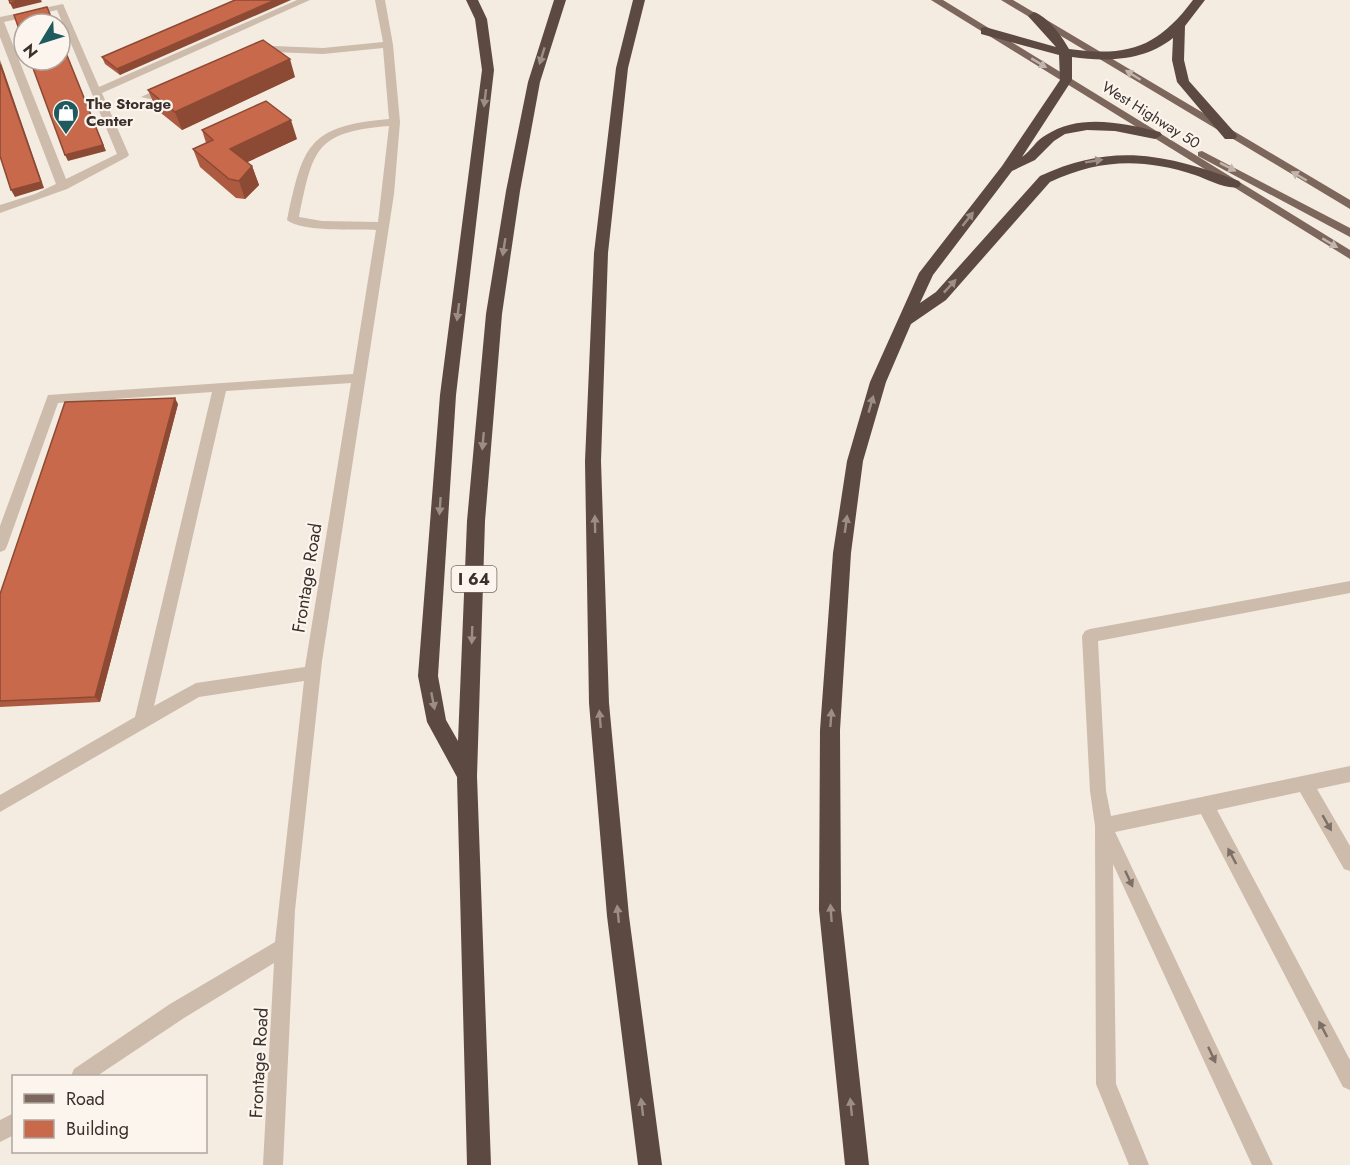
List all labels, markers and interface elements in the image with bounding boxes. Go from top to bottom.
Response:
north arrow [12,12,72,72]
text: N [18,39,44,63]
one-way arrow [537,47,547,65]
one-way arrow [1031,58,1047,69]
one-way arrow [1124,70,1141,81]
street label: West Highway 50 [1098,76,1204,154]
one-way arrow [480,89,489,108]
place label: The Storage Center [86,93,171,132]
shop icon: The Storage Center [51,98,81,136]
one-way arrow [1084,157,1103,166]
one-way arrow [1219,162,1236,172]
one-way arrow [1291,171,1308,181]
one-way arrow [962,211,974,227]
one-way arrow [500,238,509,257]
one-way arrow [1322,238,1339,249]
one-way arrow [943,278,957,293]
one-way arrow [454,303,463,322]
one-way arrow [867,395,876,413]
one-way arrow [478,431,488,450]
one-way arrow [435,497,445,516]
one-way arrow [842,514,851,533]
one-way arrow [590,515,600,534]
street label: Frontage Road [286,521,328,635]
road number: I 64 [452,566,496,592]
one-way arrow [468,626,477,645]
one-way arrow [429,691,438,710]
one-way arrow [826,708,836,727]
one-way arrow [596,710,605,729]
one-way arrow [1322,815,1332,832]
one-way arrow [1227,847,1237,864]
one-way arrow [1124,870,1133,887]
one-way arrow [826,903,836,922]
one-way arrow [613,904,622,923]
street label: Frontage Road [243,1007,275,1119]
one-way arrow [1318,1020,1328,1037]
one-way arrow [1207,1047,1216,1064]
legend [12,1075,207,1153]
text: Road [66,1086,105,1112]
one-way arrow [638,1097,647,1116]
one-way arrow [846,1097,856,1116]
text: Building [66,1116,129,1142]

